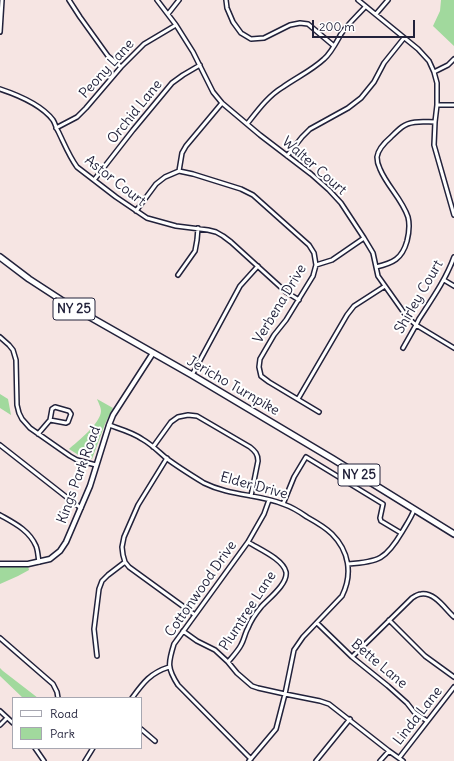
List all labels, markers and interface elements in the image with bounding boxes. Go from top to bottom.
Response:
scale bar [314,12,417,38]
text: 200 m [319,19,355,34]
street label: Peony Lane [76,36,138,102]
street label: Orchid Lane [104,77,166,147]
street label: Walter Court [278,133,350,199]
street label: Astor Court [81,152,149,210]
street label: Shirley Court [391,257,447,337]
street label: Verbena Drive [250,261,310,347]
road number: NY 25 [53,298,95,320]
street label: Jericho Turnpike [184,353,282,419]
street label: Kings Park Road [54,424,104,526]
road number: NY 25 [338,464,380,486]
street label: Elder Drive [218,469,290,503]
street label: Cottonwood Drive [162,538,240,640]
street label: Plumtree Lane [216,568,280,654]
street label: Bette Lane [348,636,410,692]
street label: Linda Lane [390,683,446,749]
legend [12,697,142,749]
text: Road [50,706,78,721]
text: Park [50,726,75,741]

